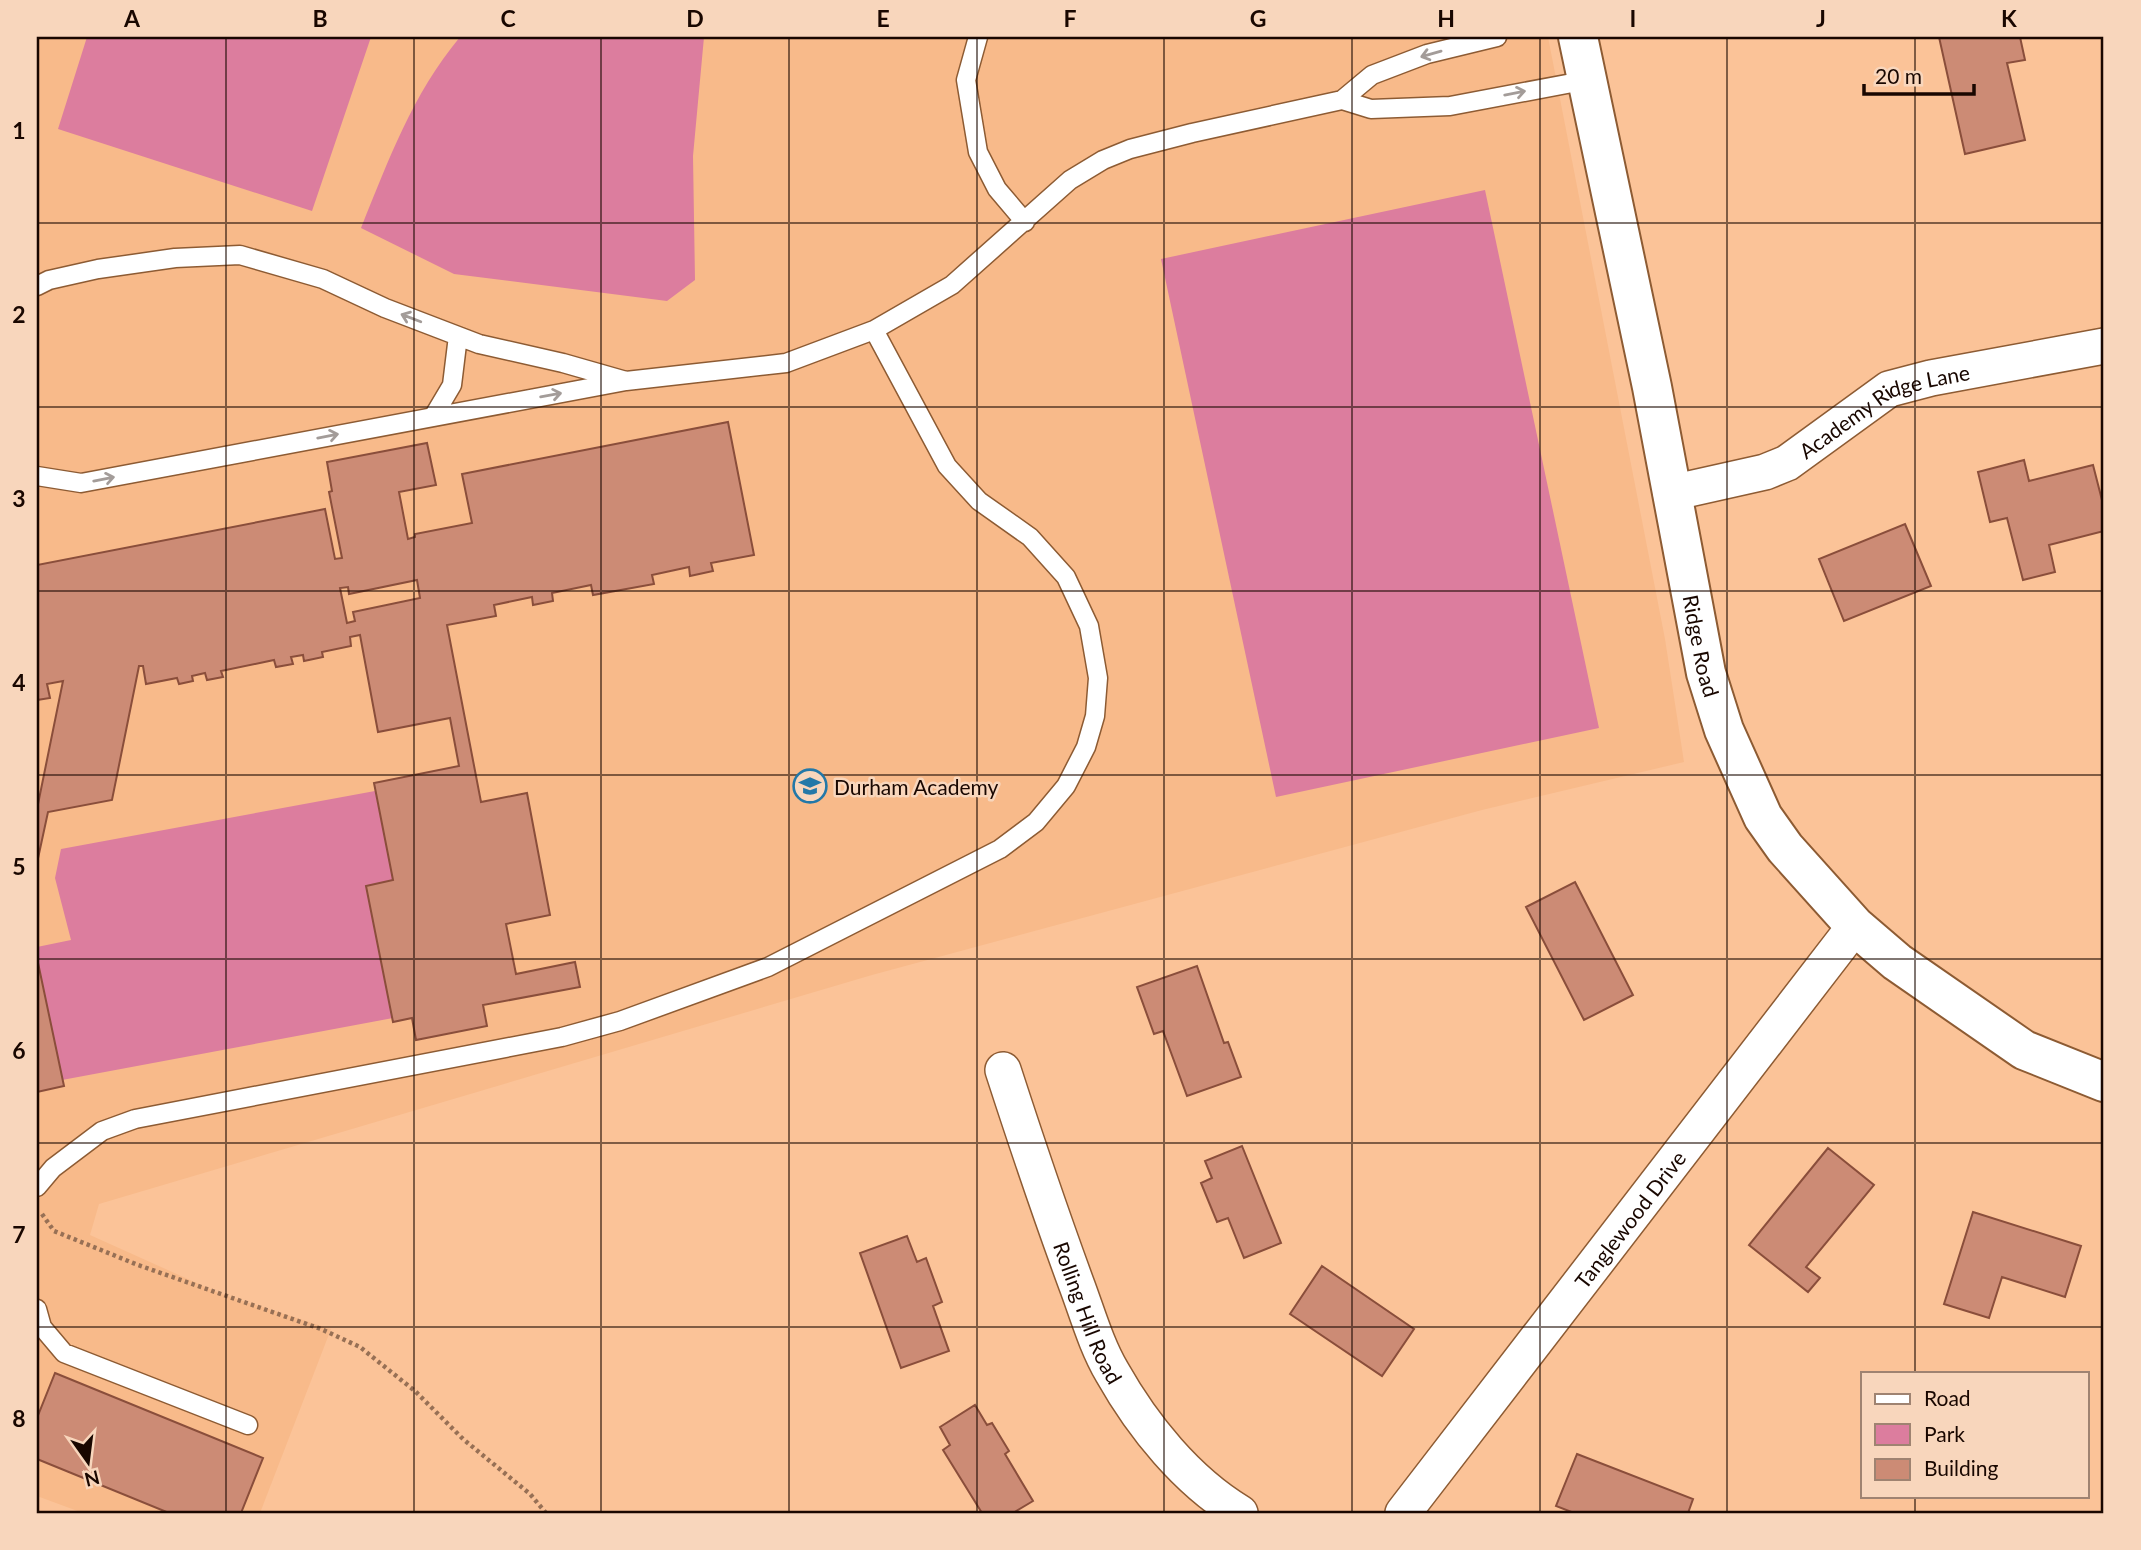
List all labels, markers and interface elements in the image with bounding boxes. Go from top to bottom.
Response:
text: A [123,4,141,32]
text: B [312,4,328,32]
text: C [500,4,516,32]
text: D [686,4,704,32]
text: E [876,4,890,32]
text: F [1063,4,1077,32]
text: G [1250,4,1266,32]
text: H [1437,4,1455,32]
text: I [1630,4,1636,32]
text: J [1816,4,1826,32]
text: K [2001,4,2017,32]
one-way arrow [1420,48,1442,61]
scale bar [1864,52,1975,96]
text: 20 m [1875,63,1922,88]
one-way arrow [1503,86,1526,100]
text: 1 [12,116,26,144]
text: 2 [12,300,26,328]
one-way arrow [400,310,422,323]
street label: Academy Ridge Lane [1794,359,1972,463]
one-way arrow [539,388,562,401]
one-way arrow [316,429,339,443]
one-way arrow [92,471,115,485]
text: 3 [12,484,26,512]
street label: Ridge Road [1679,592,1725,700]
text: 4 [12,668,26,696]
school or university icon: Durham Academy [791,767,829,805]
place label: Durham Academy [834,774,999,799]
text: 5 [12,852,26,880]
text: 6 [12,1036,26,1064]
street label: Tanglewood Drive [1569,1145,1690,1293]
text: 7 [12,1220,26,1248]
street label: Rolling Hill Road [1049,1238,1128,1388]
legend [1861,1372,2088,1498]
text: Road [1924,1385,1971,1410]
text: 8 [12,1404,26,1432]
text: Park [1924,1421,1965,1446]
north arrow [52,1428,122,1498]
text: Building [1924,1455,1999,1480]
text: N [82,1466,102,1492]

